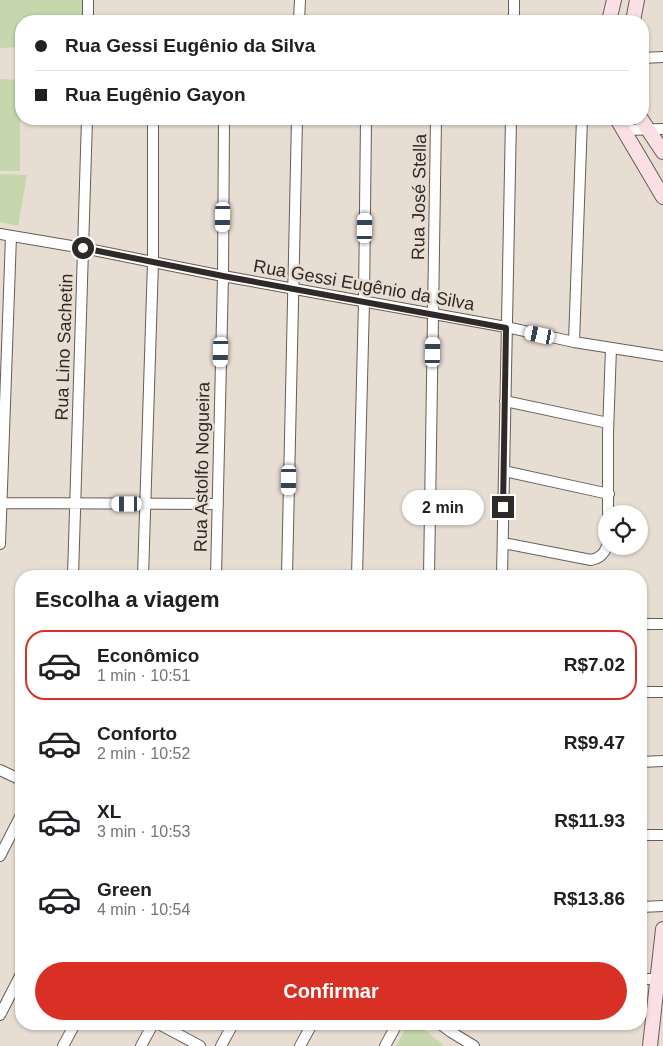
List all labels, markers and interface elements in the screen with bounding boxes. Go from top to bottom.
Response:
text: Rua Gessi Eugênio da Silva [65,35,315,56]
text: Rua Eugênio Gayon [65,84,246,105]
street label: Rua José Stella [408,133,430,260]
car [215,202,230,232]
car [357,213,372,243]
route start [72,237,94,259]
street label: Rua Gessi Eugênio da Silva [252,256,477,314]
street label: Rua Lino Sachetin [51,273,77,421]
car [523,325,556,345]
car [212,337,229,367]
car [425,337,440,367]
street label: Rua Astolfo Nogueira [191,381,214,552]
car [281,465,296,495]
callout: 2 min [403,490,486,524]
route end [492,496,514,518]
car [112,497,142,512]
text: 2 min [422,499,464,516]
map controls [598,505,648,555]
button: locate [598,505,648,555]
text: Escolha a viagem [35,587,220,612]
icon: car [37,643,82,688]
text: Econômico [97,645,199,666]
text: R$7.02 [564,654,625,675]
text: 1 min · 10:51 [97,667,190,684]
icon: car [37,721,82,766]
text: Conforto [97,723,177,744]
text: R$9.47 [564,732,625,753]
text: 2 min · 10:52 [97,745,190,762]
icon: car [37,799,82,844]
text: XL [97,801,121,822]
text: R$11.93 [554,810,625,831]
text: 3 min · 10:53 [97,823,190,840]
icon: car [37,877,82,922]
text: Green [97,879,152,900]
text: R$13.86 [553,888,625,909]
text: 4 min · 10:54 [97,901,190,918]
button: Confirmar [35,962,627,1020]

